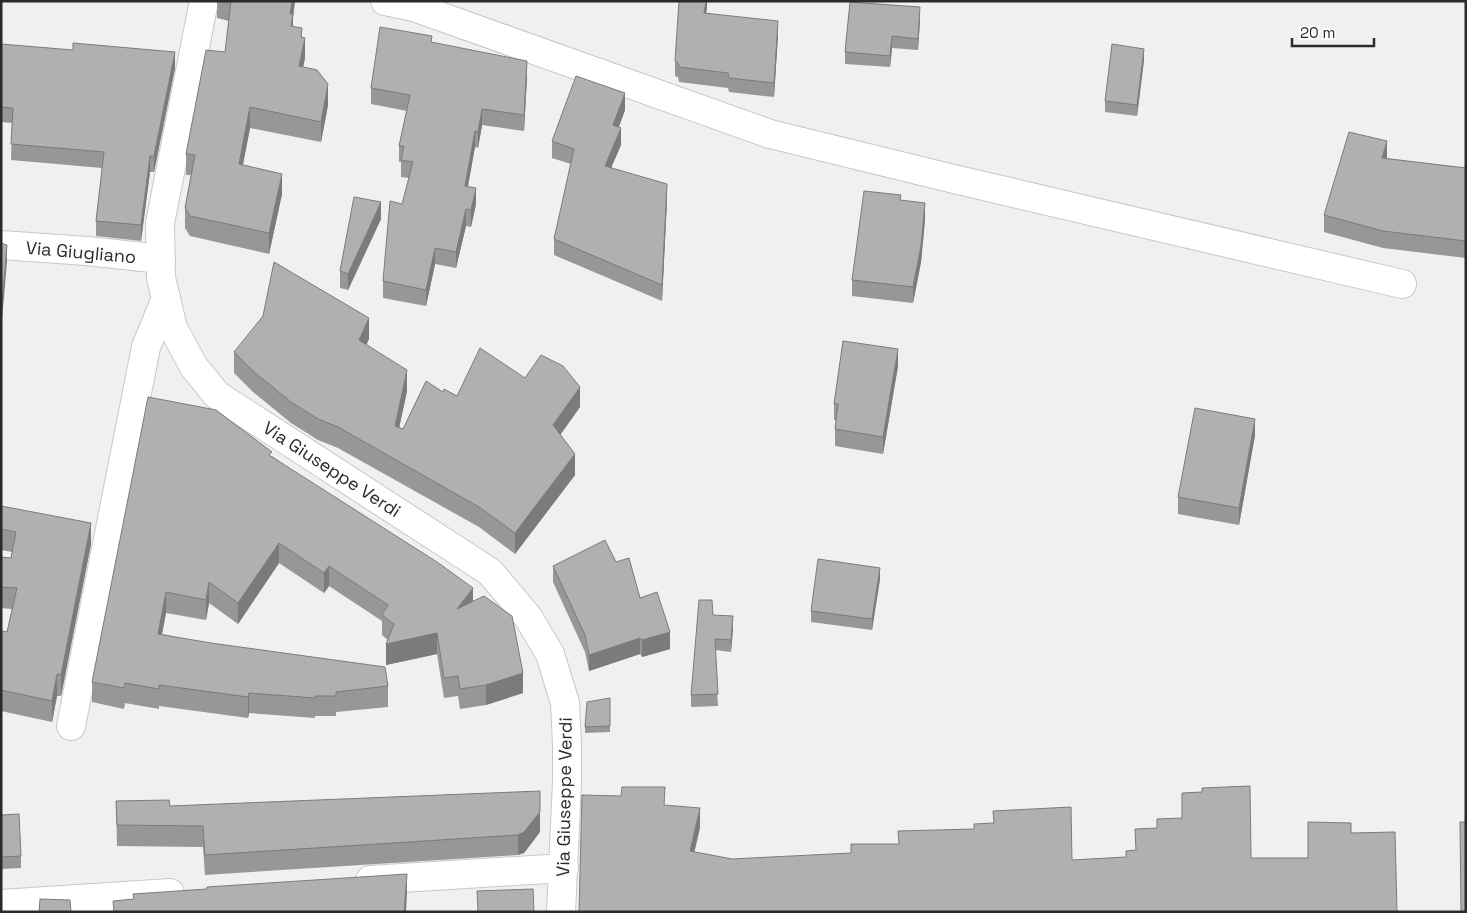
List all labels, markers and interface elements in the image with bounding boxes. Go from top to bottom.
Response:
scale bar [1292,15,1374,47]
text: 20 m [1300,23,1335,42]
street label: Via Giugliano [25,236,137,268]
street label: Via Giuseppe Verdi [259,416,405,522]
street label: Via Giuseppe Verdi [551,717,577,877]

